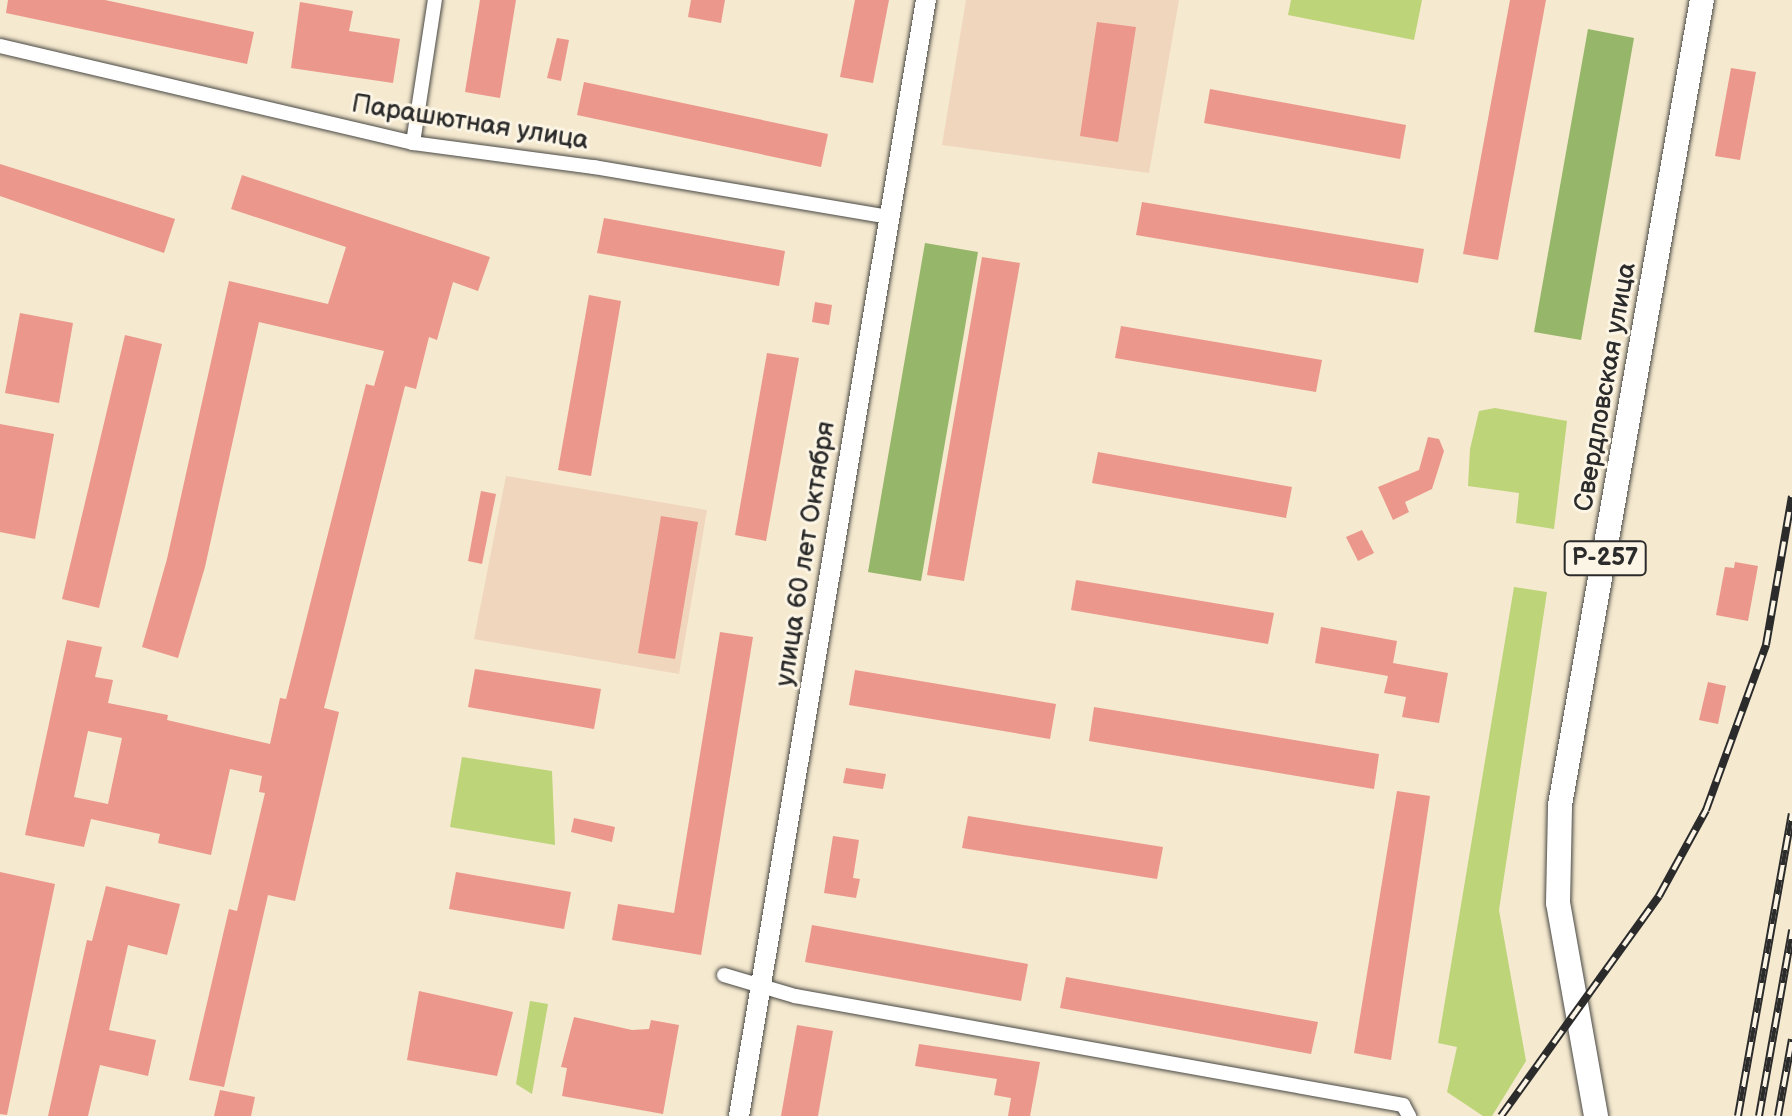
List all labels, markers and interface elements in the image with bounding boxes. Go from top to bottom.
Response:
street label: Парашютная улица [349,89,591,157]
street label: Свердловская улица [1569,260,1643,514]
street label: улица 60 лет Октября [770,419,842,689]
road number: Р-257 [1563,538,1647,578]

